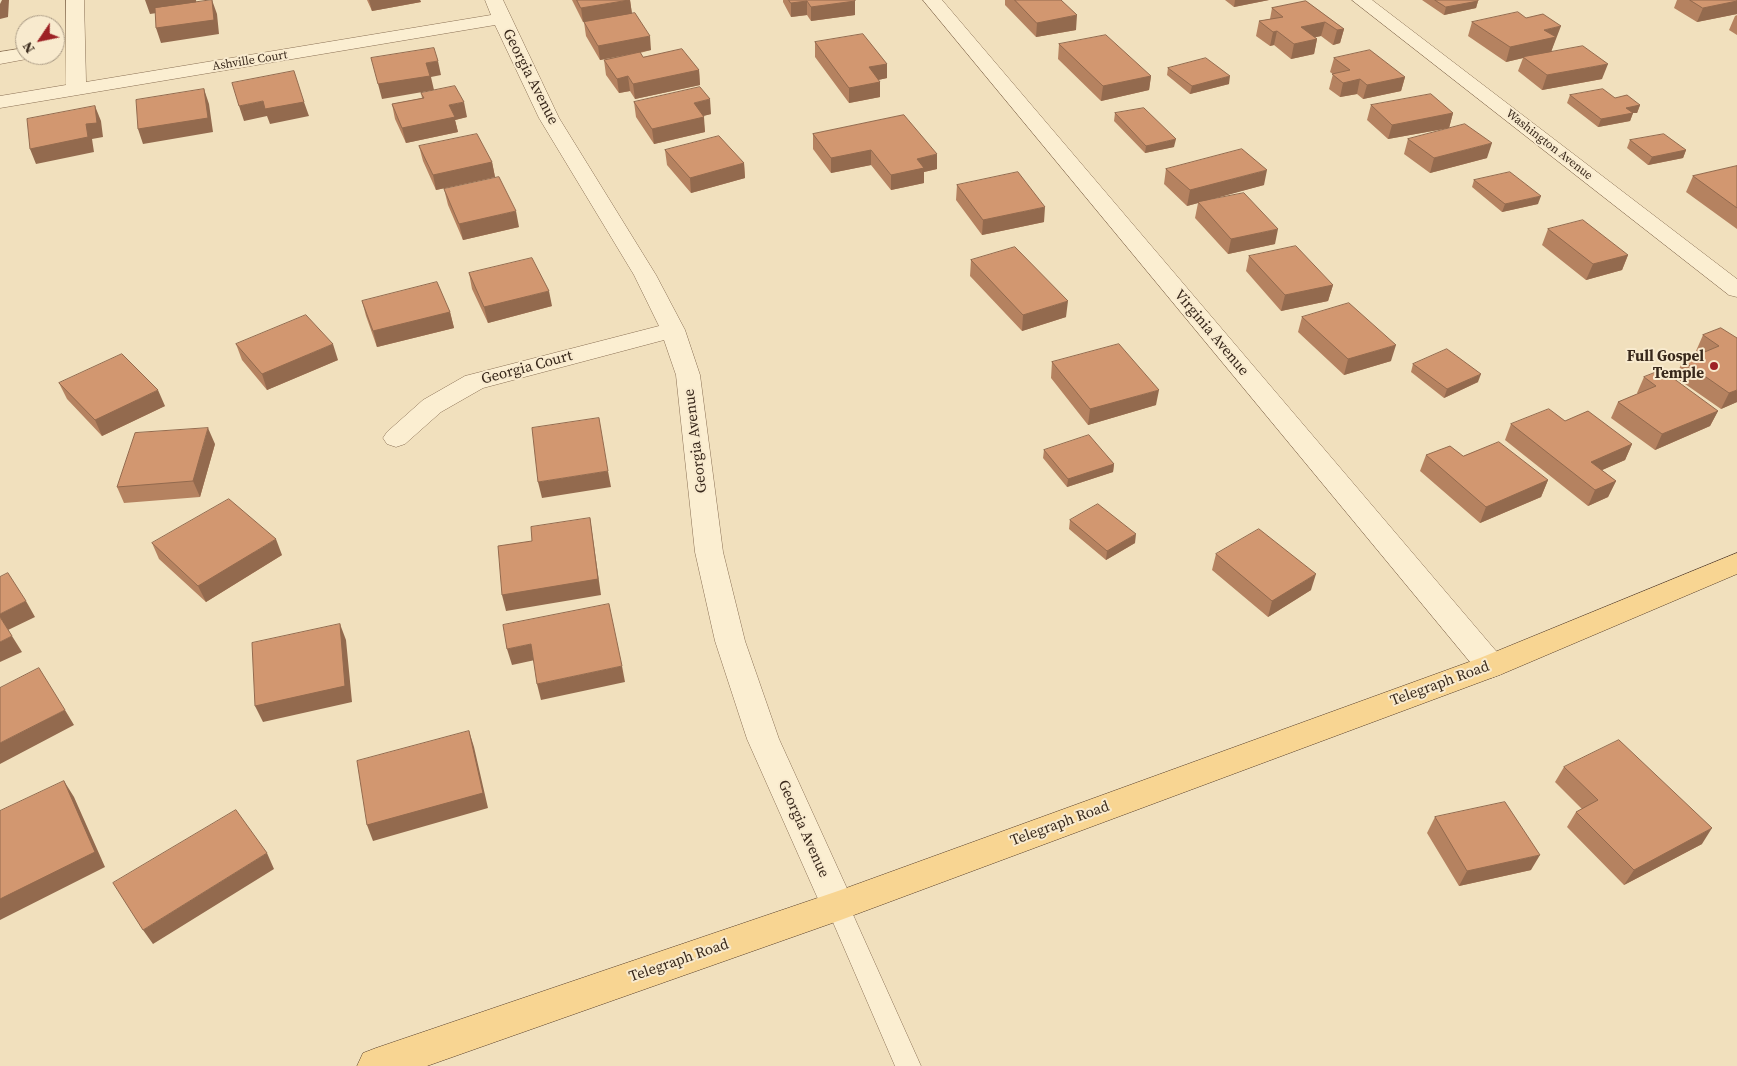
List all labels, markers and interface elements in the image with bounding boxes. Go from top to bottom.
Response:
north arrow [15,15,65,65]
street label: Georgia Avenue [498,26,562,128]
text: N [17,38,40,58]
street label: Ashville Court [211,48,289,74]
street label: Washington Avenue [1503,107,1595,183]
street label: Virginia Avenue [1170,286,1252,380]
street label: Georgia Court [480,347,574,389]
place label: Full Gospel Temple [1627,348,1704,383]
marker: Full Gospel Temple [1708,360,1720,372]
street label: Georgia Avenue [681,388,711,494]
street label: Telegraph Road [1388,658,1492,710]
street label: Georgia Avenue [773,777,833,881]
street label: Telegraph Road [1008,798,1112,850]
street label: Telegraph Road [627,936,731,986]

